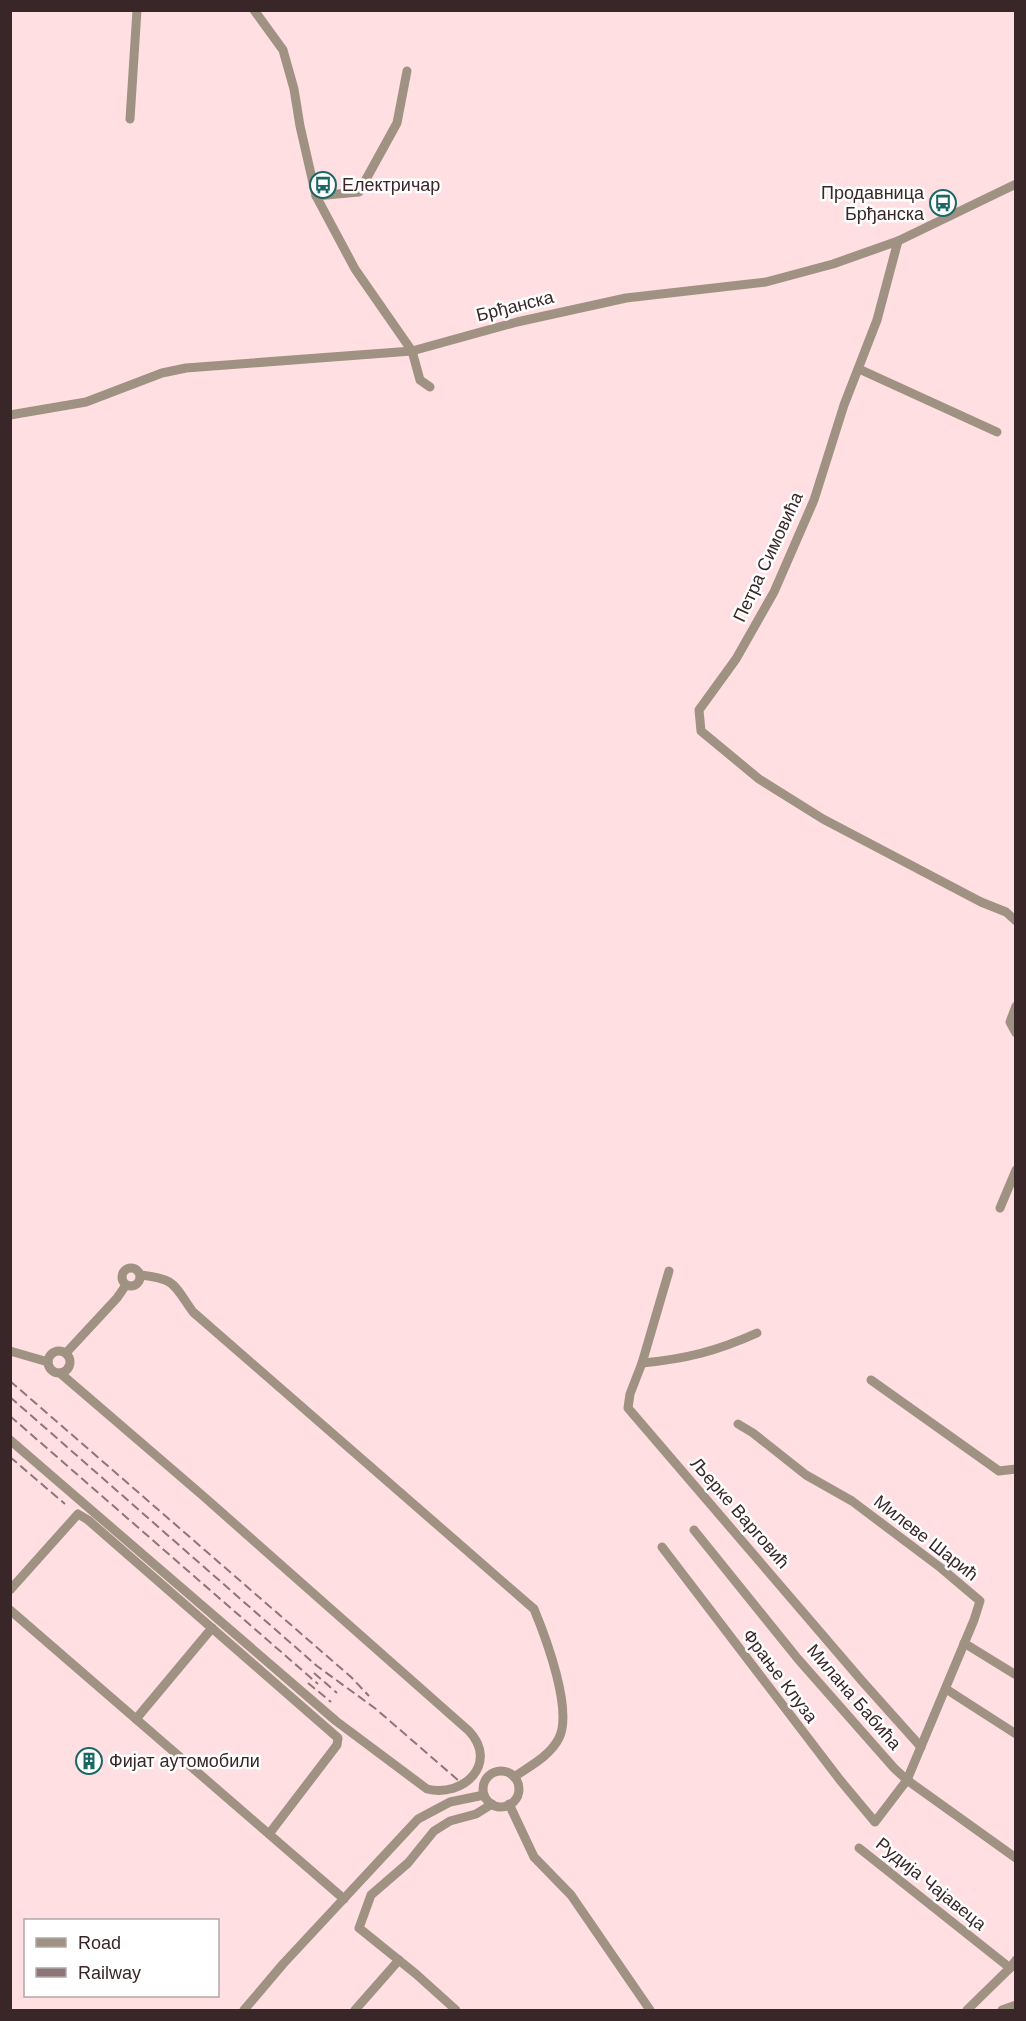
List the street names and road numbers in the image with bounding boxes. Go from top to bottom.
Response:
street label: Брђанска [474,286,557,325]
street label: Петра Симовића [729,488,807,625]
street label: Љерке Варговић [687,1454,793,1572]
street label: Милеве Шарић [870,1491,982,1585]
street label: Фрање Клуза [738,1625,822,1727]
street label: Милана Бабића [803,1640,906,1754]
street label: Рудија Чајавеца [872,1834,991,1935]

